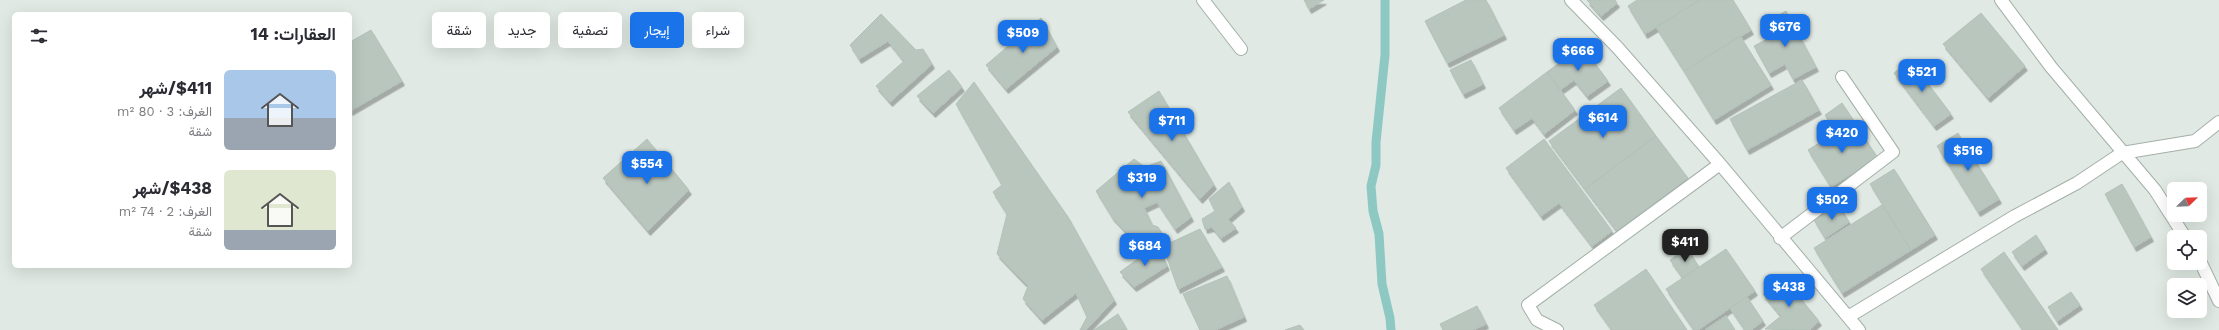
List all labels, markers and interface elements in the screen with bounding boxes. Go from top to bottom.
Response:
chip: شقة [432,12,486,48]
chip: جديد [494,12,550,48]
chip: تصفية [558,12,622,48]
chip: إيجار [630,12,684,48]
chip: شراء [692,12,744,48]
pin: $676 [1761,14,1809,48]
text: $676 [1769,19,1801,34]
pin: $509 [999,20,1047,54]
text: العقارات: 14 [251,24,336,44]
icon: filters [28,25,50,47]
text: $509 [1007,25,1039,40]
pin: $666 [1554,38,1602,72]
text: $666 [1562,43,1594,58]
pin: $521 [1898,59,1946,93]
text: $521 [1907,64,1937,79]
text: $411/شهر [139,78,212,98]
icon: home [256,86,304,134]
text: الغرف: 3 · 80 m² [117,104,212,119]
pin: $614 [1579,105,1627,139]
pin: $711 [1148,108,1196,142]
text: $614 [1588,110,1618,125]
text: $711 [1158,113,1186,128]
pin: $420 [1818,120,1866,154]
text: شقة [189,124,212,139]
text: $420 [1826,125,1858,140]
pin: $516 [1944,138,1992,172]
text: $516 [1953,143,1983,158]
pin: $554 [623,151,671,185]
text: $554 [631,156,663,171]
pin: $319 [1118,165,1166,199]
text: $319 [1127,170,1157,185]
text: $438/شهر [133,178,212,198]
north arrow [2167,182,2207,222]
map controls [2167,182,2207,318]
icon: home [256,186,304,234]
pin: $502 [1808,187,1856,221]
text: $502 [1816,192,1848,207]
text: الغرف: 2 · 74 m² [119,204,212,219]
text: شقة [189,224,212,239]
pin: $411 [1661,229,1709,263]
button: locate [2167,230,2207,270]
pin: $684 [1121,233,1169,267]
text: $411 [1671,234,1699,249]
text: $684 [1129,238,1161,253]
pin: $438 [1765,274,1813,308]
button: layers [2167,278,2207,318]
text: $438 [1773,279,1805,294]

